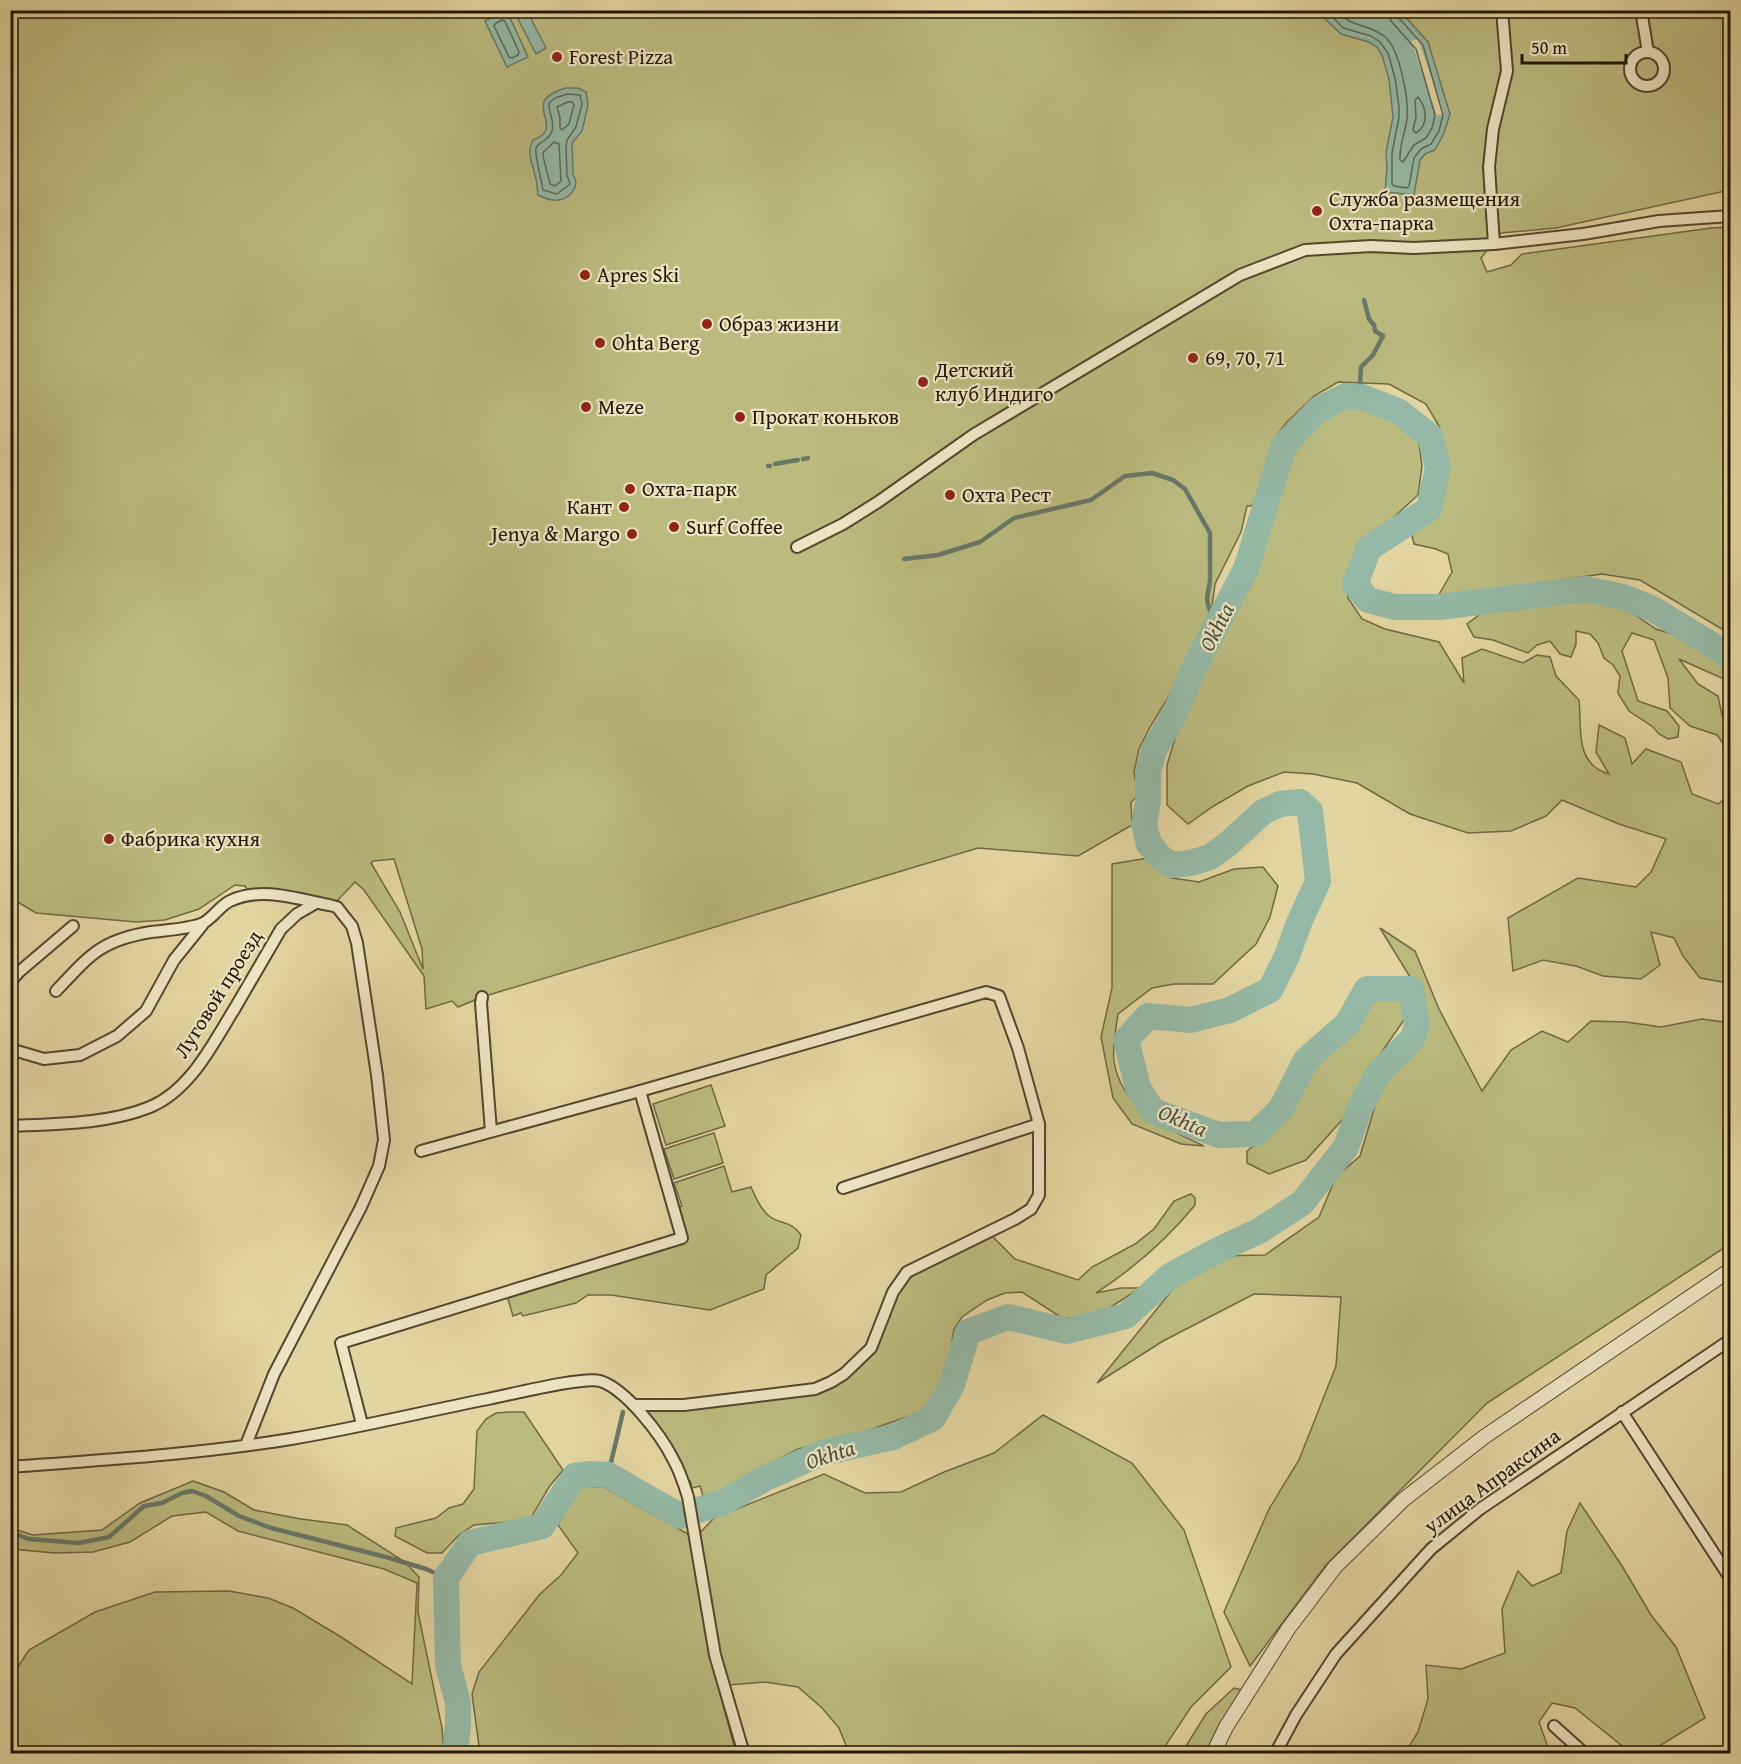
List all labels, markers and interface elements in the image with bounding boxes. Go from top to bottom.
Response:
scale bar [1522,27,1626,65]
text: 50 m [1531,34,1567,61]
place label: Forest Pizza [569,41,673,72]
marker: Forest Pizza [550,50,564,64]
place label: Служба размещения Охта-парка [1329,183,1520,238]
marker: Служба размещения Охта-парка [1310,204,1324,218]
place label: Apres Ski [597,259,679,290]
marker: Apres Ski [578,268,592,282]
place label: Образ жизни [719,308,839,339]
marker: Образ жизни [700,317,714,331]
place label: Ohta Berg [612,327,700,358]
marker: Ohta Berg [593,336,607,350]
place label: 69, 70, 71 [1205,342,1285,373]
marker: 69, 70, 71 [1186,351,1200,365]
place label: Детский клуб Индиго [934,354,1053,409]
marker: Детский клуб Индиго [916,375,930,389]
place label: Meze [598,391,644,422]
marker: Meze [579,400,593,414]
place label: Прокат коньков [752,401,899,432]
marker: Прокат коньков [733,410,747,424]
place label: Охта-парк [642,473,737,504]
place label: Охта Рест [962,479,1051,510]
marker: Охта-парк [623,482,637,496]
marker: Охта Рест [943,488,957,502]
place label: Кант [567,491,612,522]
marker: Кант [617,500,631,514]
place label: Surf Coffee [686,511,783,542]
place label: Jenya & Margo [488,518,620,549]
marker: Surf Coffee [667,520,681,534]
marker: Jenya & Margo [625,527,639,541]
water label: Okhta [1190,597,1242,657]
place label: Фабрика кухня [121,823,260,854]
marker: Фабрика кухня [102,832,116,846]
street label: Луговой проезд [166,923,270,1064]
water label: Okhta [1154,1095,1212,1145]
street label: улица Апраксина [1416,1420,1566,1541]
water label: Okhta [801,1431,859,1477]

